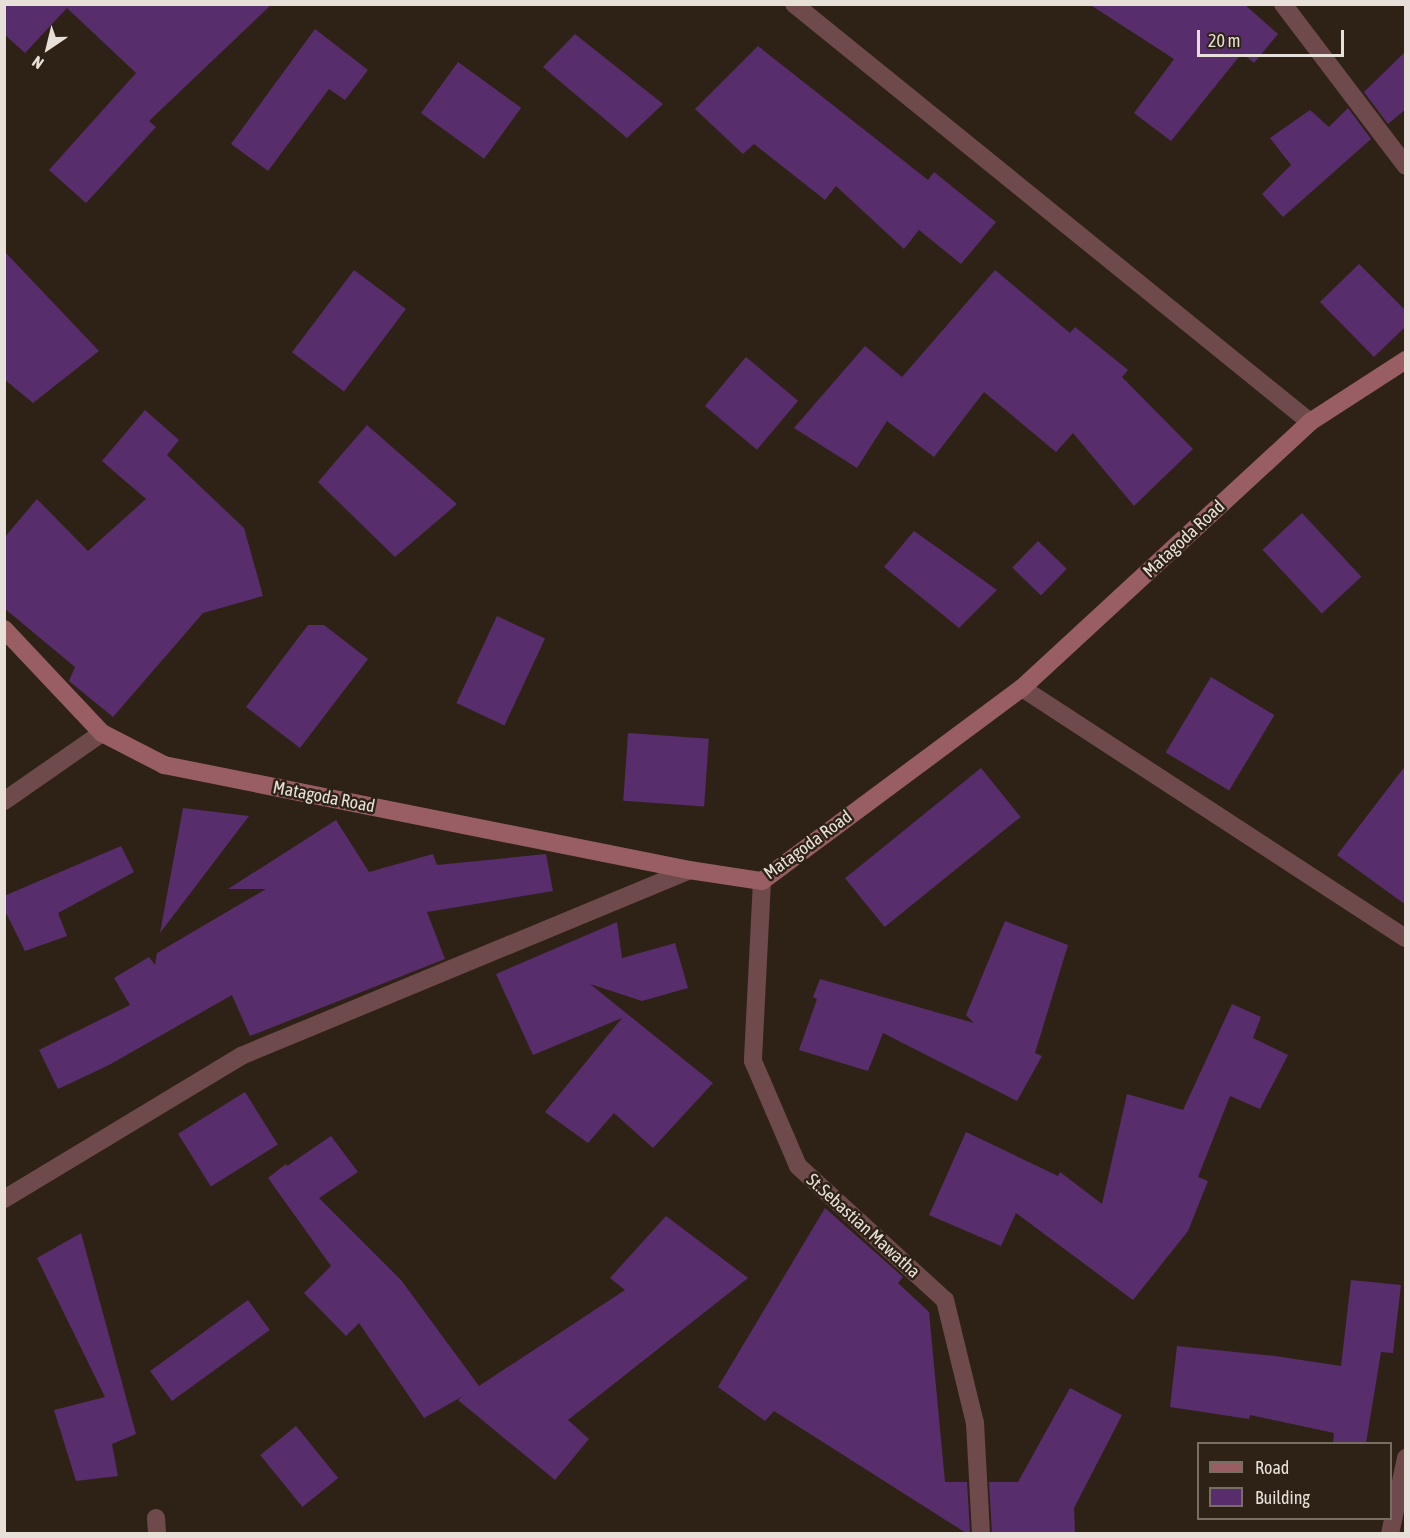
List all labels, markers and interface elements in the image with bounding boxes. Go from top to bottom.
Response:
north arrow [18,18,78,78]
scale bar [1200,18,1347,56]
text: 20 m [1208,30,1240,51]
text: N [29,53,47,73]
street label: Matagoda Road [1139,496,1229,582]
street label: Matagoda Road [271,777,377,817]
street label: Matagoda Road [760,806,856,884]
street label: St.Sebastian Mawatha [802,1169,924,1283]
legend [1197,1442,1392,1520]
text: Road [1255,1457,1289,1478]
text: Building [1255,1487,1310,1508]

